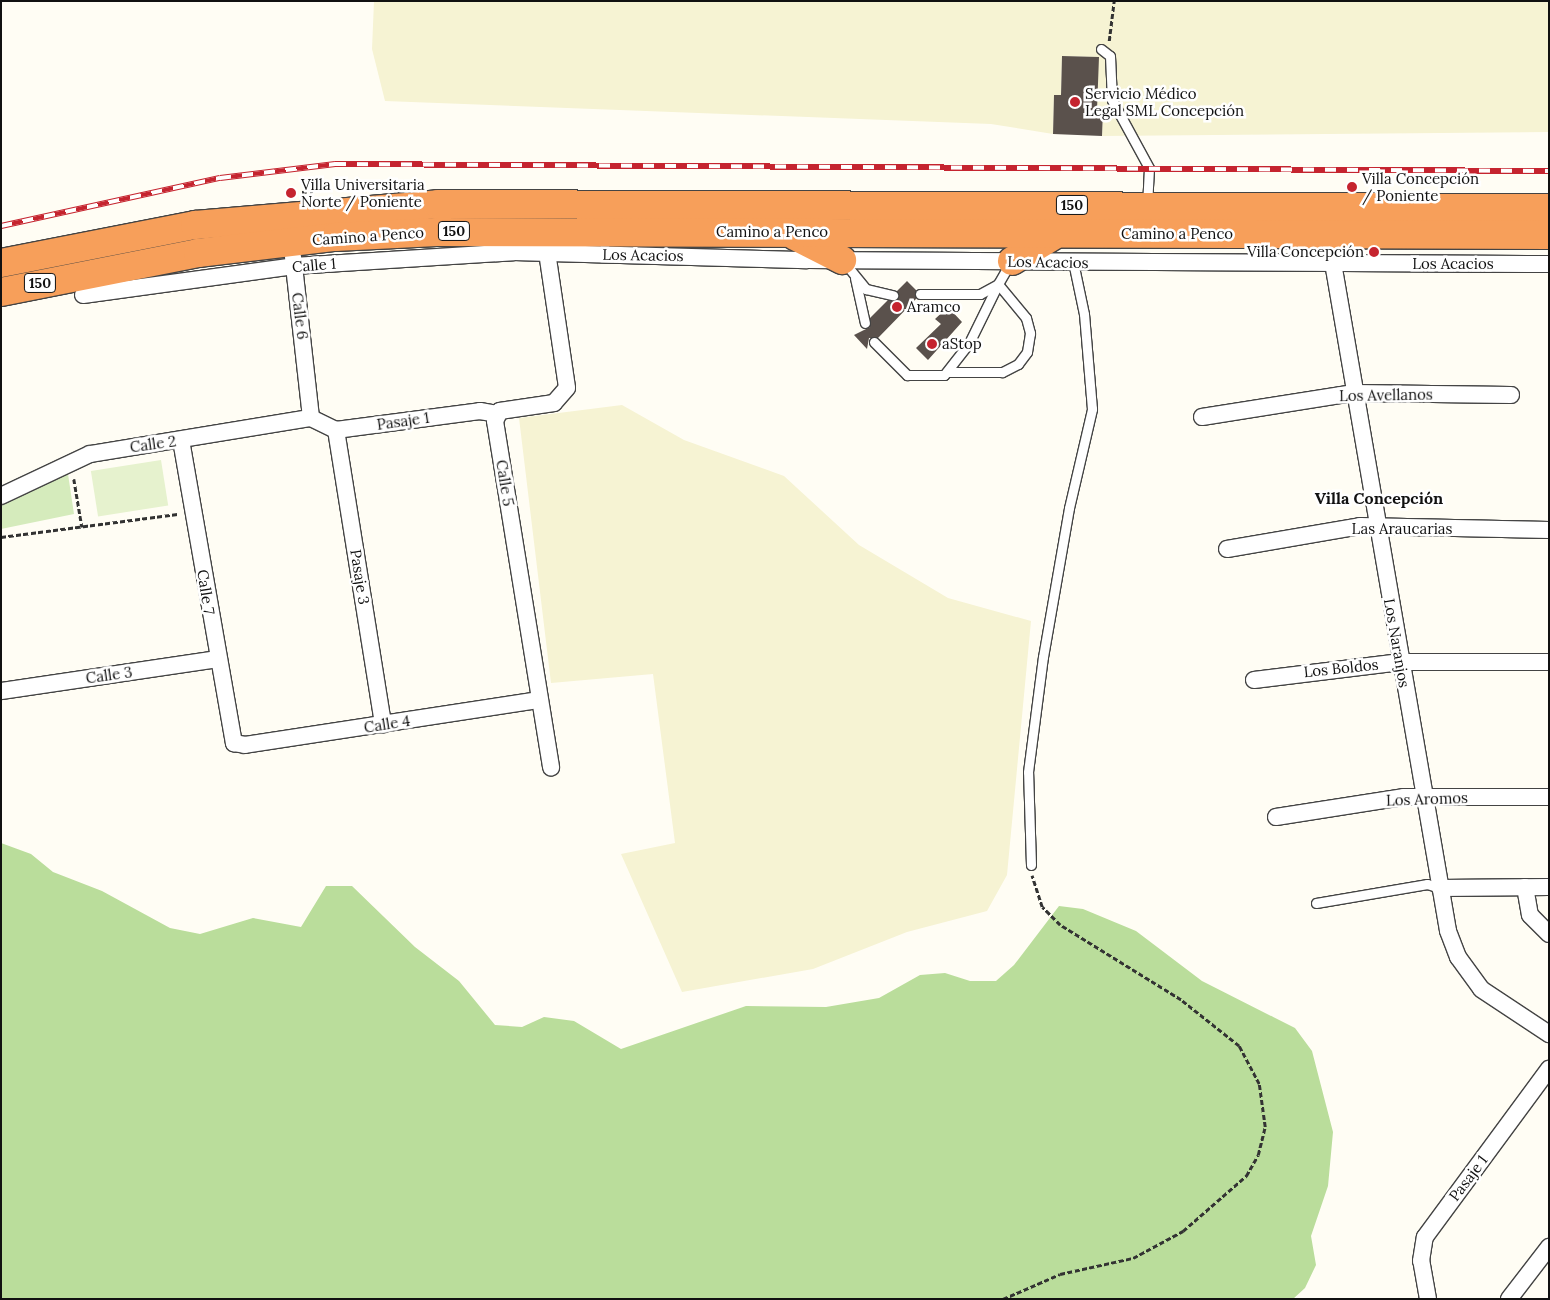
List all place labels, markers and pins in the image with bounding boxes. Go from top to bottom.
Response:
place label: Servicio Médico Legal SML Concepción [1085,84,1244,119]
marker: Servicio Médico Legal SML Concepción [1069,96,1081,108]
place label: Villa Concepción / Poniente [1362,169,1479,204]
place label: Villa Universitaria Norte / Poniente [301,175,425,210]
marker: Villa Concepción / Poniente [1346,181,1358,193]
marker: Villa Universitaria Norte / Poniente [285,187,297,199]
place label: Villa Concepción [1247,243,1364,261]
marker: Villa Concepción [1368,246,1380,258]
place label: Aramco [907,298,961,316]
marker: Aramco [891,301,903,313]
place label: aStop [942,335,982,353]
marker: aStop [926,338,938,350]

